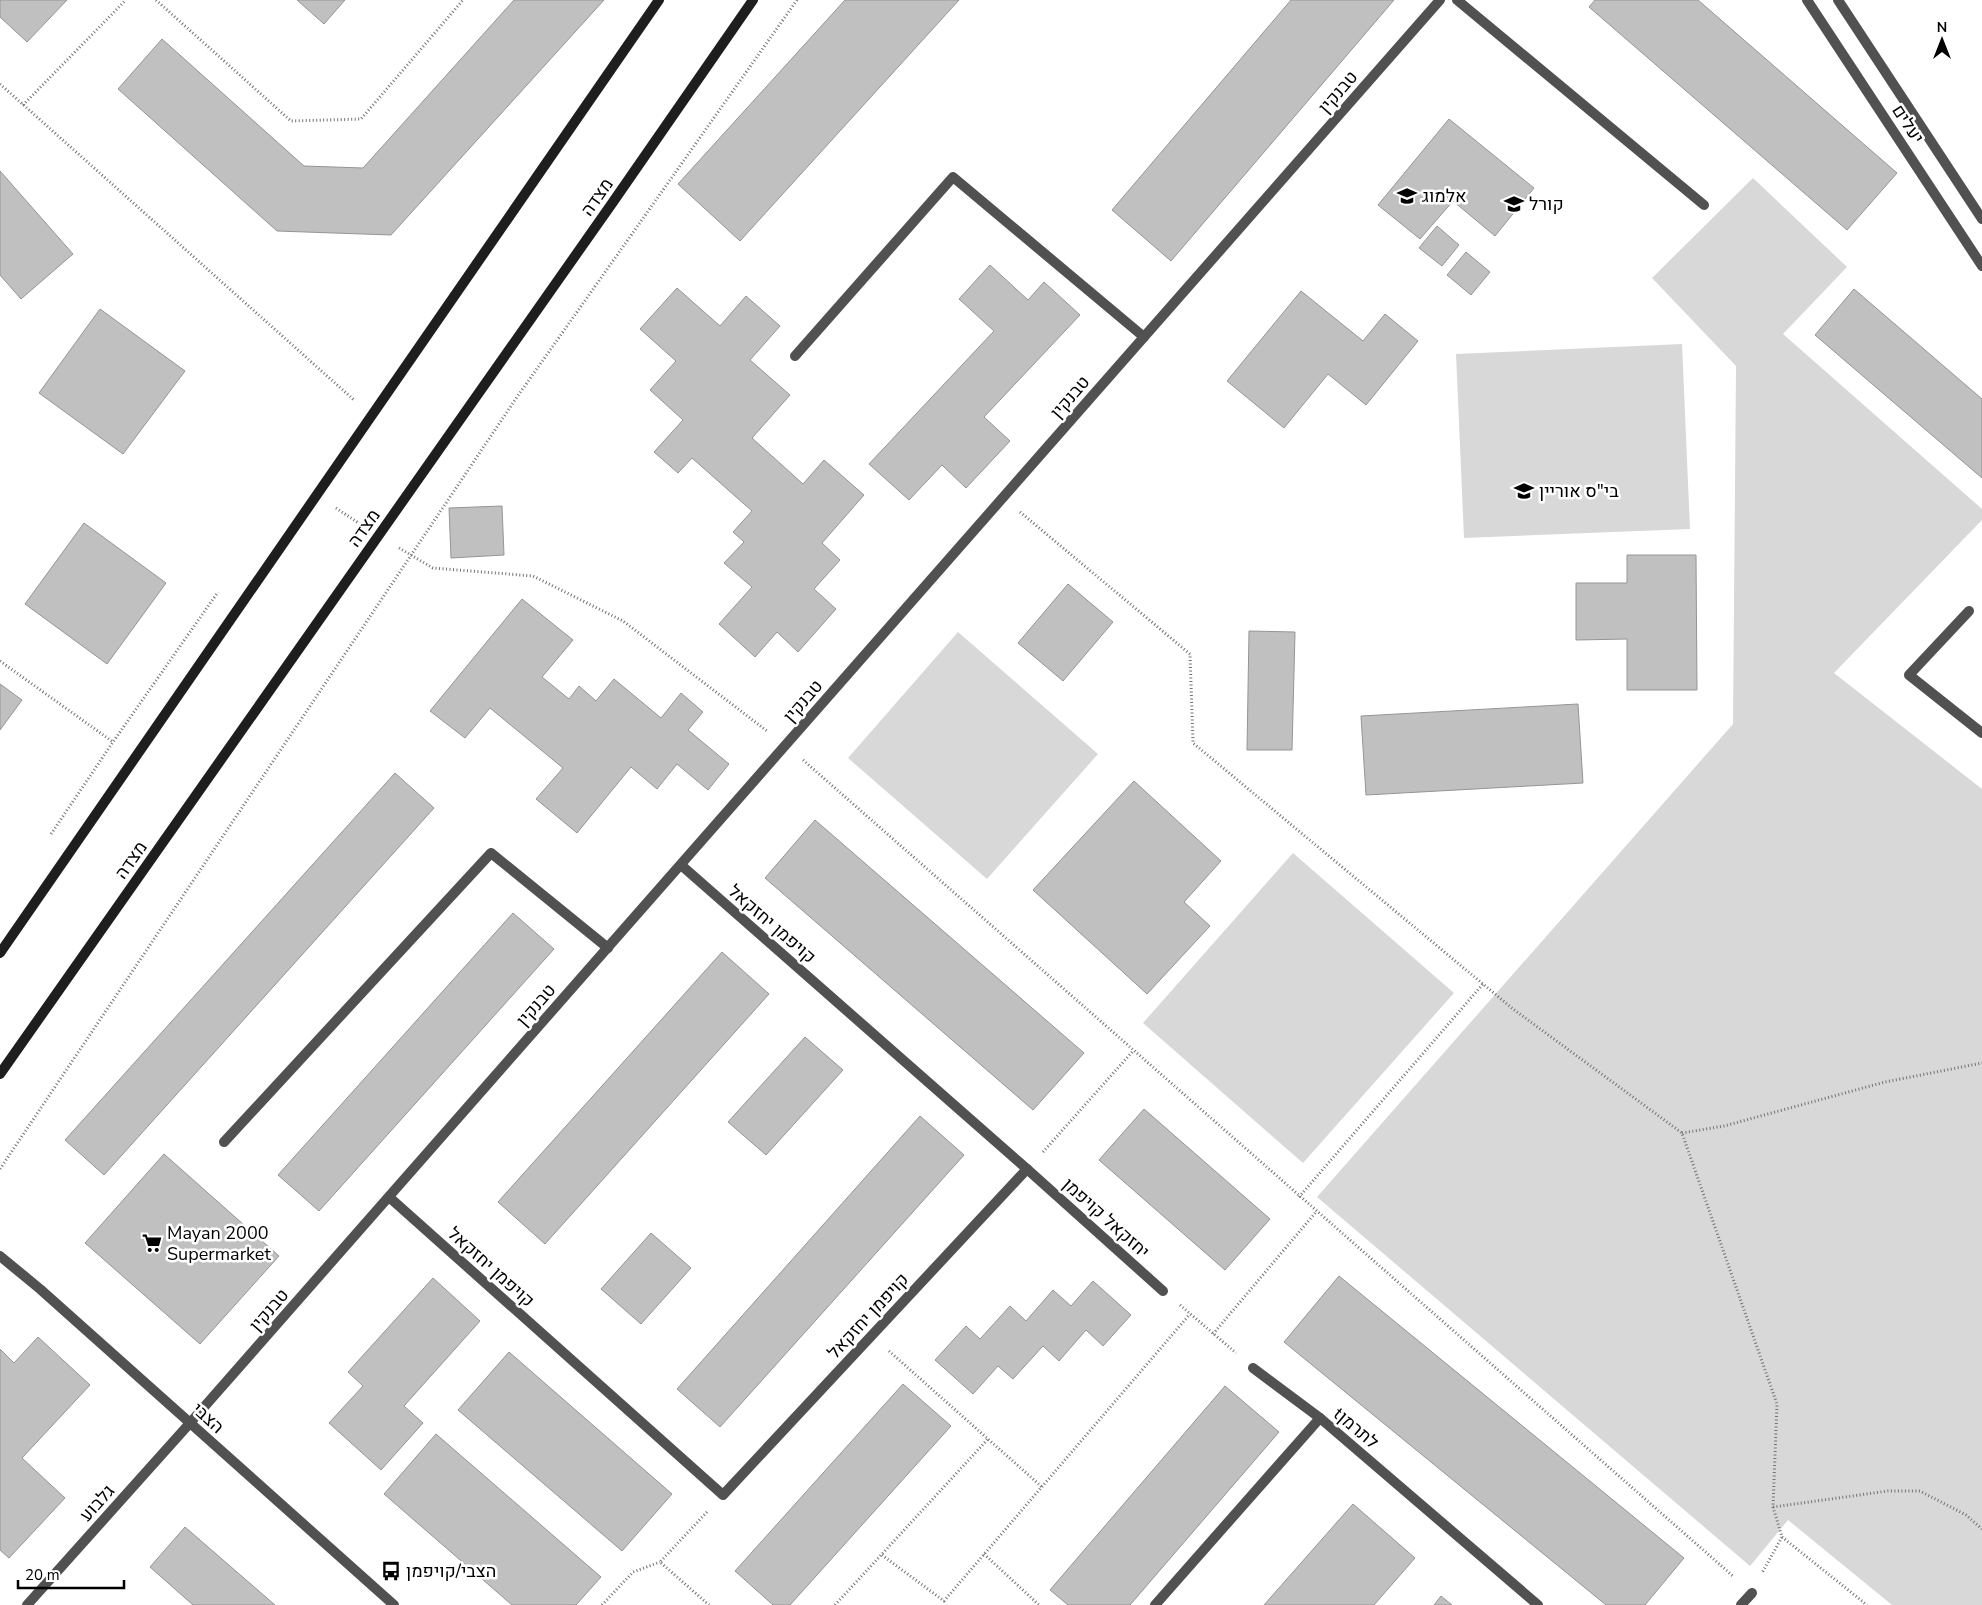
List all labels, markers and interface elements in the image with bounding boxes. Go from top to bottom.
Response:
north arrow [1917,15,1967,65]
text: N [1937,18,1947,37]
street label: טבנקין [1313,66,1363,118]
street label: יעלים [1887,100,1929,148]
street label: מצדה [575,173,619,221]
place label: אלמוג [1422,184,1466,208]
school or university icon: אלמוג [1396,185,1418,207]
place label: קורל [1529,192,1564,216]
school or university icon: קורל [1503,193,1525,215]
street label: טבנקין [1045,371,1095,423]
place label: בי"ס אוריין [1539,479,1619,503]
school or university icon: בי"ס אוריין [1513,480,1535,502]
street label: מצדה [342,504,386,552]
street label: טבנקין [778,675,828,727]
street label: מצדה [109,836,153,884]
street label: קויפמן יחזקאל [723,879,821,969]
street label: טבנקין [511,979,561,1031]
street label: יחזקאל קויפמן [1057,1173,1155,1263]
place label: Mayan 2000 Supermarket [167,1221,271,1266]
street label: קויפמן יחזקאל [442,1222,540,1312]
supermarket icon: Mayan 2000 Supermarket [141,1232,163,1254]
street label: קויפמן יחזקאל [822,1268,914,1364]
street label: טבנקין [244,1284,294,1336]
street label: הצבי [187,1397,229,1439]
street label: tלתרמן [1328,1402,1384,1454]
street label: גלבוע [74,1480,120,1526]
scale bar [18,1558,124,1590]
place label: הצבי/קויפמן [406,1559,496,1583]
bus stop icon: הצבי/קויפמן [380,1560,402,1582]
text: 20 m [25,1565,60,1585]

